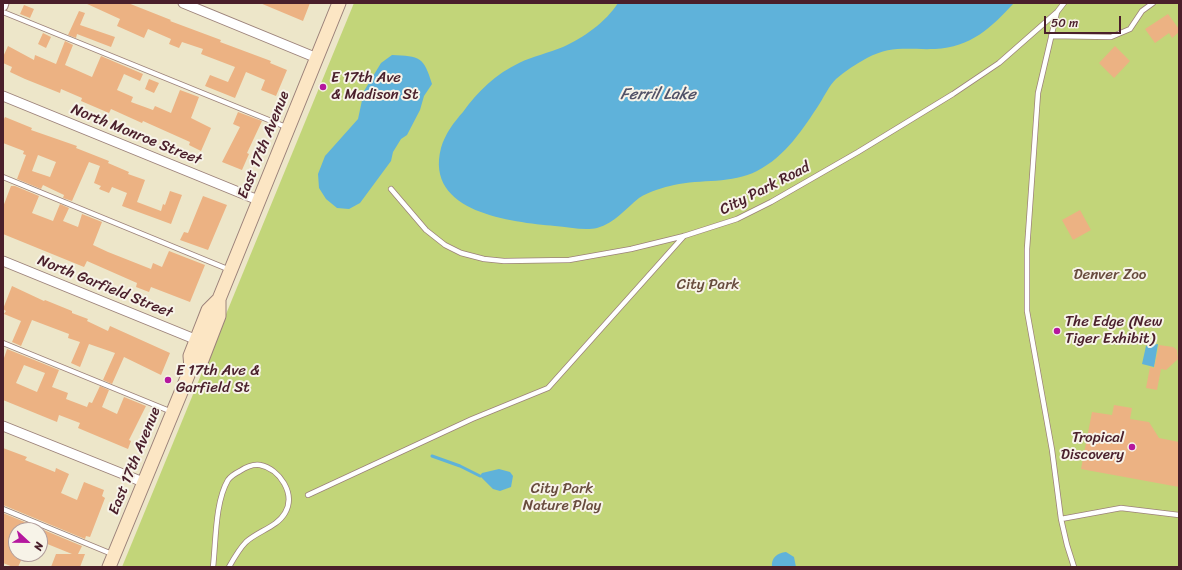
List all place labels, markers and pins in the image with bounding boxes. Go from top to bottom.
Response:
place label: E 17th Ave & Madison St [331,69,419,104]
marker: E 17th Ave & Madison St [318,82,328,92]
place label: The Edge (New Tiger Exhibit) [1065,313,1162,348]
marker: The Edge (New Tiger Exhibit) [1052,326,1062,336]
place label: E 17th Ave & Garfield St [176,362,259,397]
marker: E 17th Ave & Garfield St [163,375,173,385]
place label: Tropical Discovery [1061,429,1124,464]
marker: Tropical Discovery [1127,442,1137,452]

